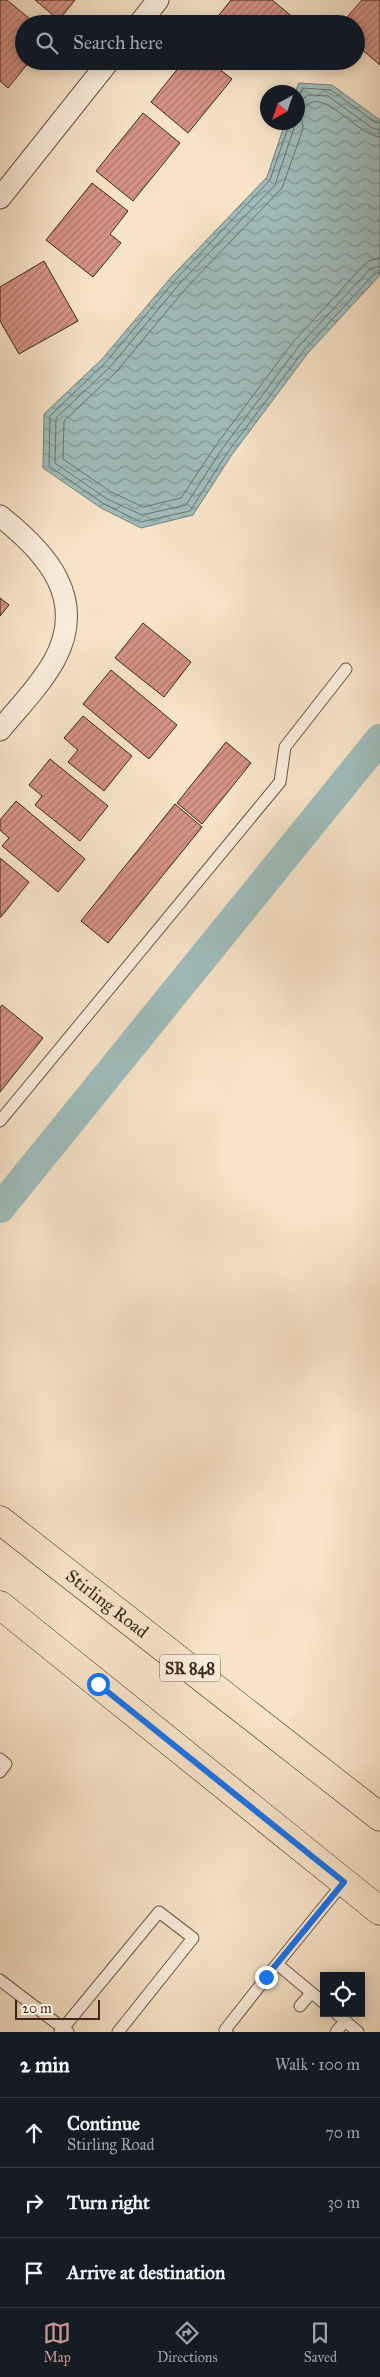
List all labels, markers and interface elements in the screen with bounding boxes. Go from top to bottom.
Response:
search box [15,15,365,70]
icon: search [33,29,61,57]
text: Search here [73,31,163,54]
north arrow [260,85,305,130]
street label: Stirling Road [62,1565,153,1643]
road number: SR 848 [160,1655,220,1682]
route start [87,1673,110,1696]
route end [255,1966,278,1989]
map controls [320,1972,365,2017]
button: locate [320,1972,365,2017]
scale bar [15,1997,100,2020]
text: 20 m [22,2000,52,2017]
text: 2 min [20,2052,70,2078]
text: Walk · 100 m [275,2055,360,2074]
text: Continue [67,2112,140,2135]
icon: ahead [20,2119,48,2147]
text: 70 m [325,2123,360,2142]
text: Stirling Road [67,2135,155,2154]
icon: right [20,2189,48,2217]
text: Turn right [67,2191,150,2214]
text: 30 m [327,2193,360,2212]
icon: arrive [20,2259,48,2287]
text: Arrive at destination [67,2261,225,2284]
tab: Map [43,2319,71,2366]
tab: Directions [157,2319,218,2366]
tab: Saved [304,2319,337,2366]

